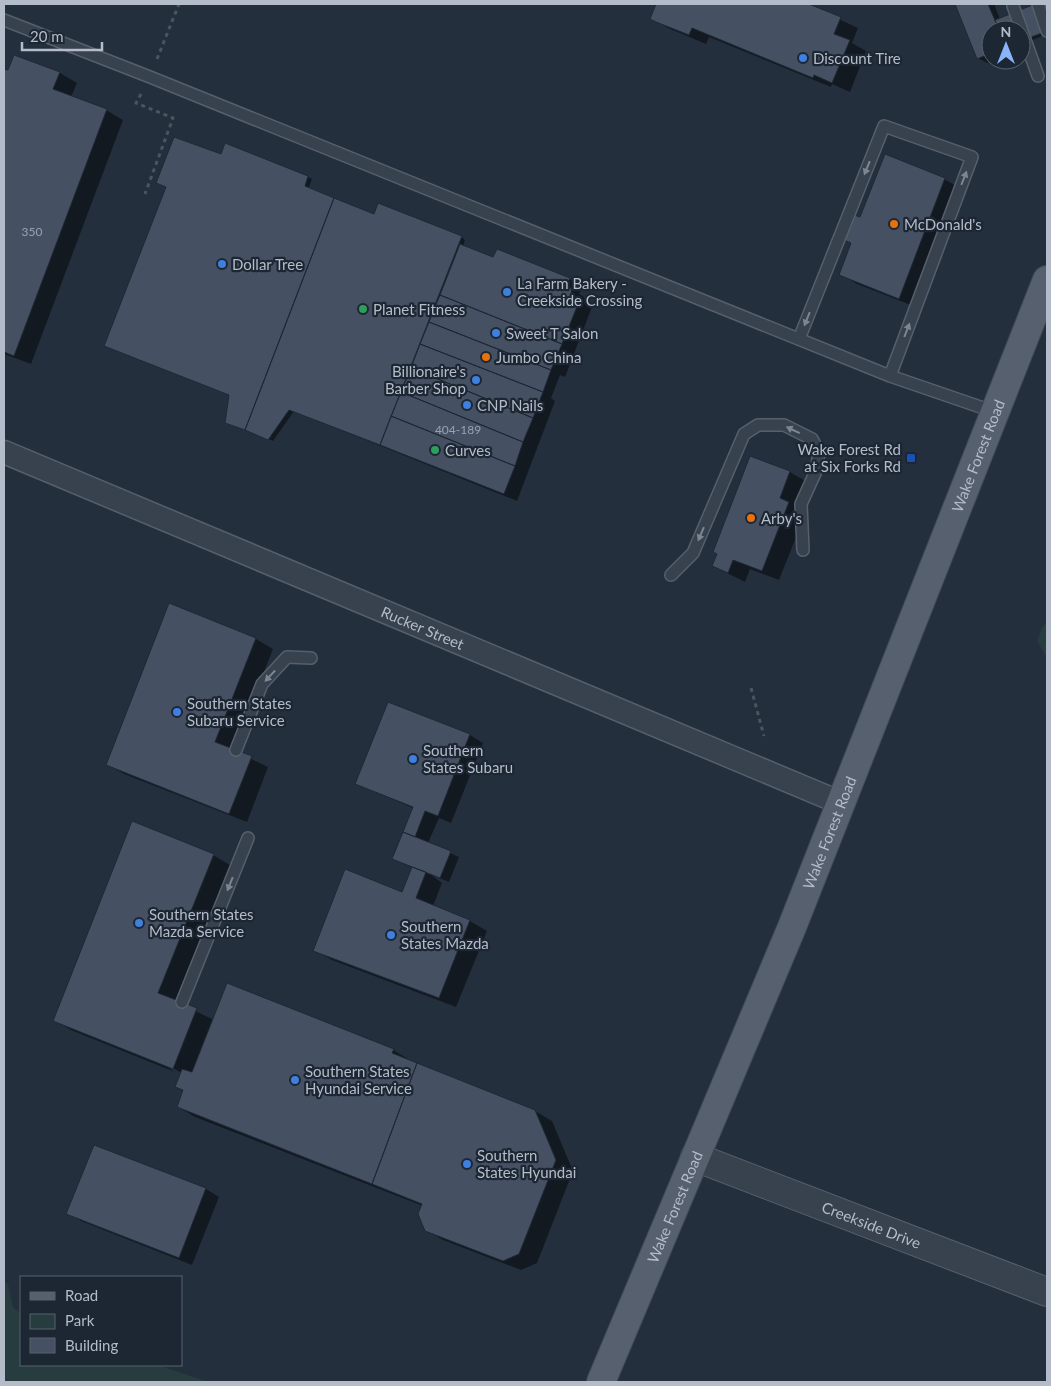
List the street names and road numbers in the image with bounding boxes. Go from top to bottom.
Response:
street label: Wake Forest Road [947,397,1008,515]
street label: Rucker Street [378,602,467,653]
street label: Wake Forest Road [799,774,860,891]
street label: Wake Forest Road [643,1148,706,1265]
street label: Creekside Drive [819,1198,924,1252]

